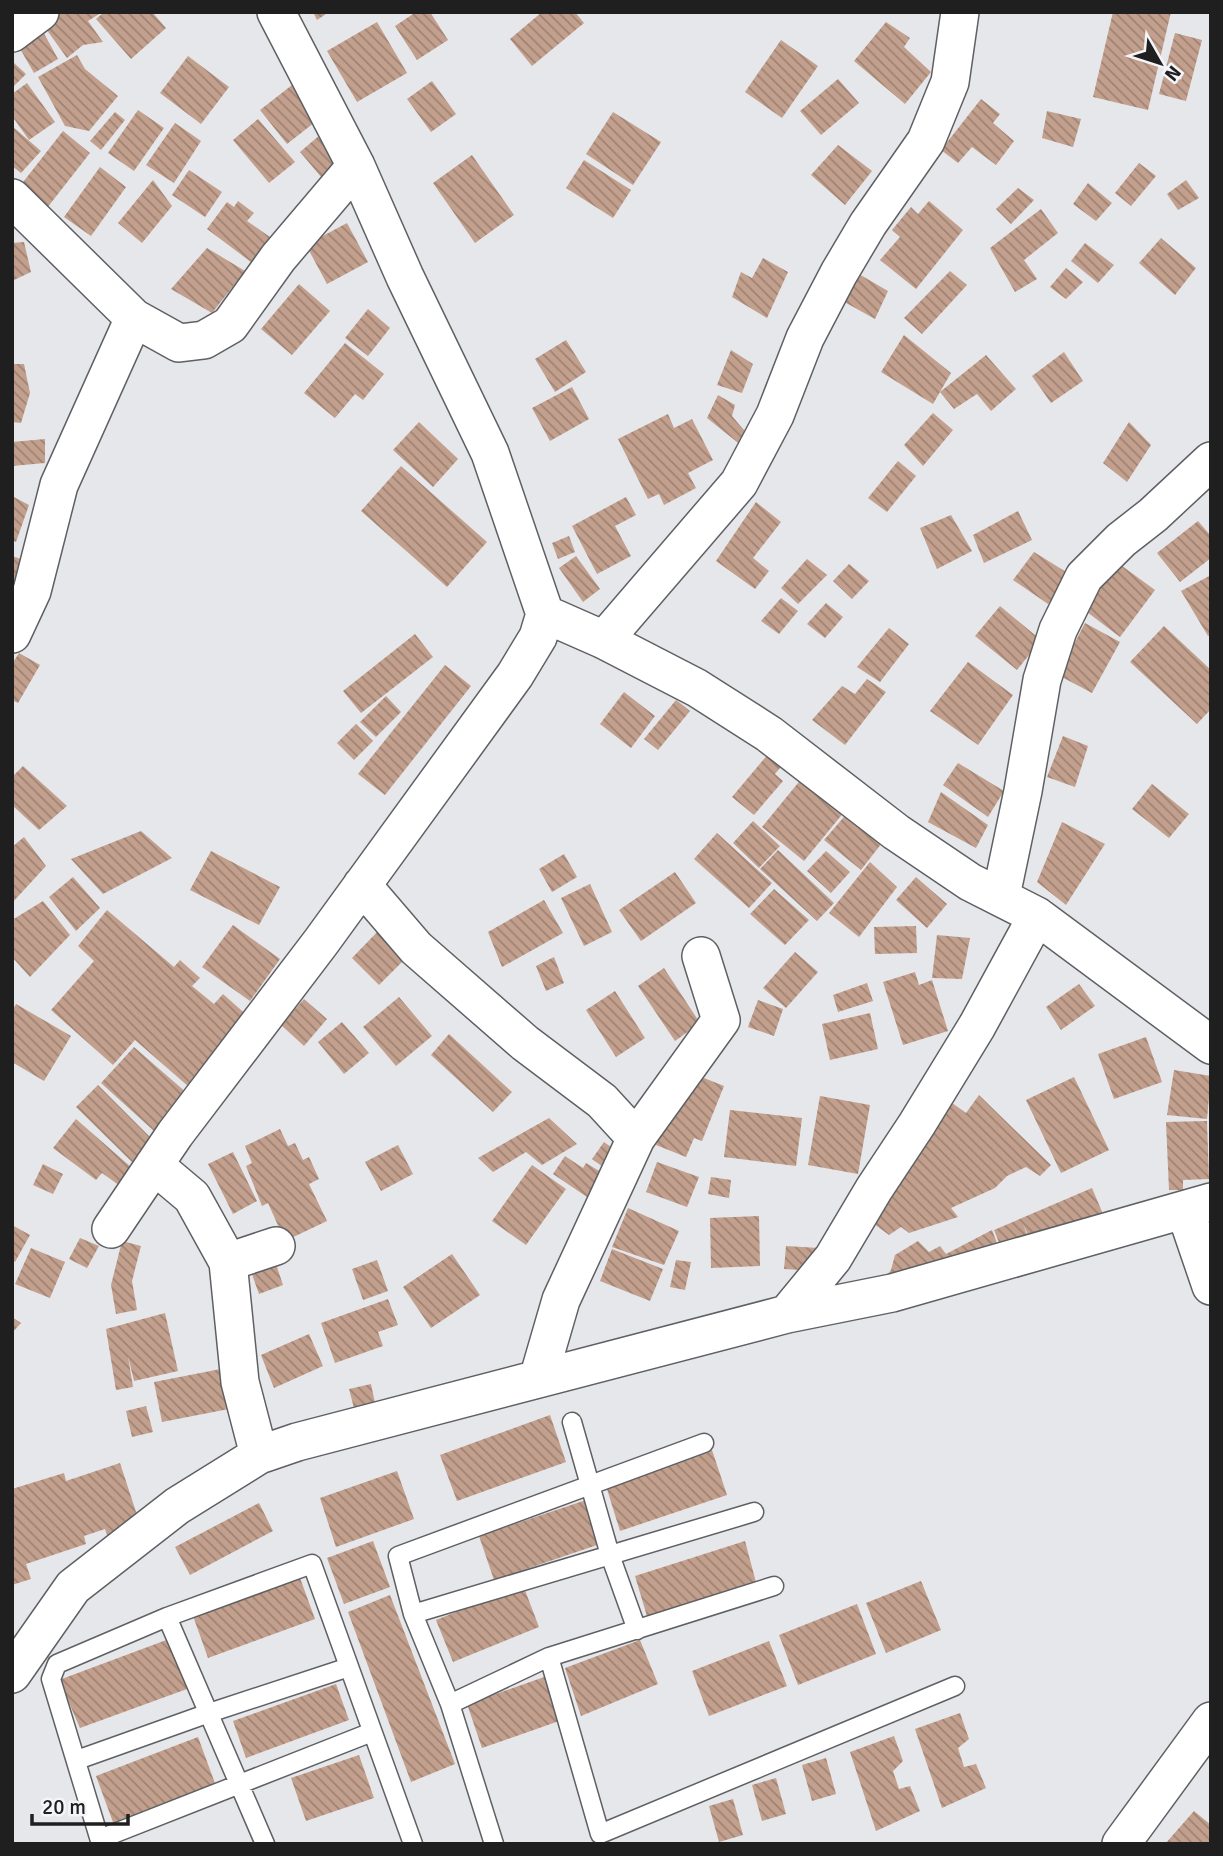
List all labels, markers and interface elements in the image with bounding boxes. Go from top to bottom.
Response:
north arrow [1125,28,1195,98]
text: N [1159,60,1186,86]
scale bar [32,1783,128,1827]
text: 20 m [42,1794,86,1820]

